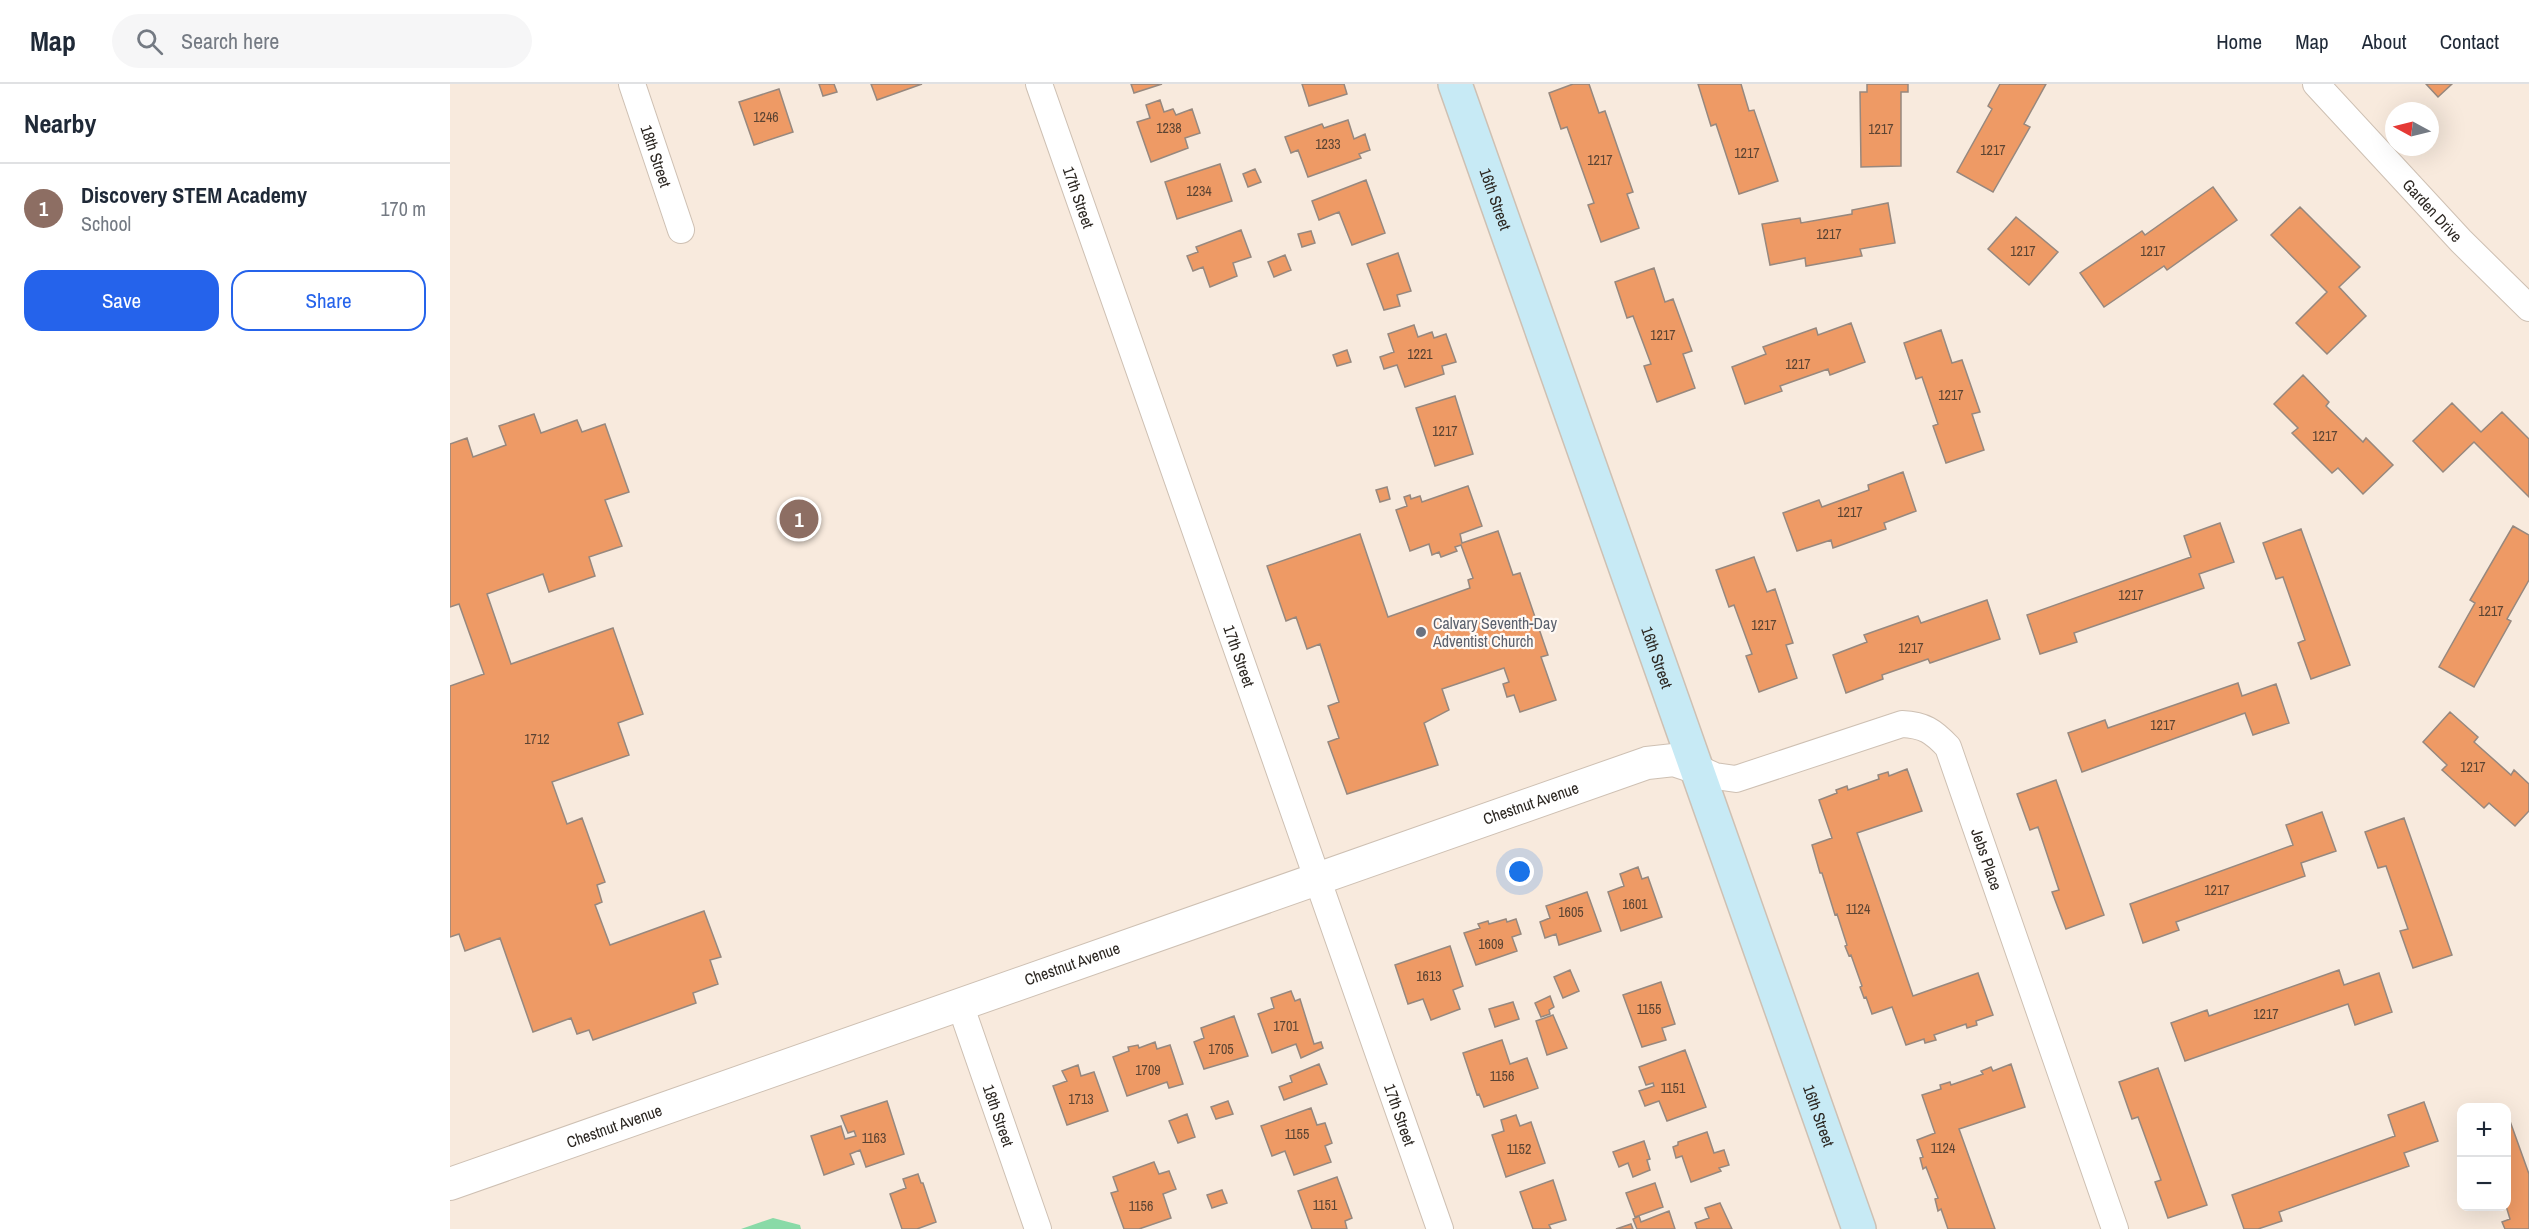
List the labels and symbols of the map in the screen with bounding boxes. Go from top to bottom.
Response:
north arrow [2385,102,2439,156]
house number: 1246 [753,108,779,126]
house number: 1238 [1156,119,1182,137]
house number: 1217 [1868,120,1894,138]
street label: 18th Street [636,122,677,190]
house number: 1233 [1315,135,1341,153]
house number: 1217 [1980,141,2006,159]
house number: 1217 [1734,144,1760,162]
house number: 1217 [1587,151,1613,169]
street label: 17th Street [1058,163,1100,232]
street label: 16th Street [1475,165,1517,233]
street label: Garden Drive [2398,174,2468,247]
house number: 1234 [1186,182,1212,200]
house number: 1217 [1816,225,1842,243]
house number: 1217 [2010,242,2036,260]
house number: 1217 [2140,242,2166,260]
house number: 1217 [1650,326,1676,344]
house number: 1221 [1407,345,1433,363]
house number: 1217 [1785,355,1811,373]
house number: 1217 [1938,386,1964,404]
house number: 1217 [1432,422,1458,440]
house number: 1217 [2312,427,2338,445]
pin: 1 [780,496,818,542]
house number: 1217 [1837,503,1863,521]
house number: 1217 [2118,586,2144,604]
house number: 1217 [2478,602,2504,620]
place label: Calvary Seventh-Day Adventist Church [1432,612,1557,652]
house number: 1217 [1751,616,1777,634]
street label: 17th Street [1218,622,1260,690]
street label: 16th Street [1636,623,1678,692]
marker: Calvary Seventh-Day Adventist Church [1414,625,1428,639]
house number: 1217 [1898,639,1924,657]
house number: 1217 [2150,716,2176,734]
house number: 1712 [524,730,550,748]
house number: 1217 [2460,758,2486,776]
street label: Chestnut Avenue [1480,776,1582,830]
street label: Jebs Place [1966,825,2008,893]
your location [1505,857,1534,886]
house number: 1217 [2204,881,2230,899]
house number: 1601 [1622,895,1648,913]
house number: 1124 [1846,900,1871,918]
house number: 1605 [1558,903,1584,921]
house number: 1609 [1478,935,1504,953]
street label: Chestnut Avenue [1021,937,1123,991]
house number: 1613 [1416,967,1442,985]
house number: 1155 [1637,1000,1661,1018]
house number: 1217 [2253,1005,2279,1023]
house number: 1701 [1273,1017,1299,1035]
house number: 1705 [1208,1040,1234,1058]
house number: 1709 [1135,1061,1161,1079]
house number: 1156 [1490,1067,1514,1085]
house number: 1151 [1661,1079,1686,1097]
street label: 17th Street [1379,1081,1421,1149]
street label: 18th Street [978,1082,1020,1150]
street label: 16th Street [1798,1082,1840,1150]
house number: 1713 [1068,1090,1094,1108]
street label: Chestnut Avenue [563,1099,665,1153]
house number: 1155 [1285,1125,1309,1143]
house number: 1163 [862,1129,886,1147]
house number: 1124 [1931,1139,1956,1157]
house number: 1152 [1507,1140,1531,1158]
house number: 1151 [1313,1196,1338,1214]
house number: 1156 [1129,1197,1153,1215]

